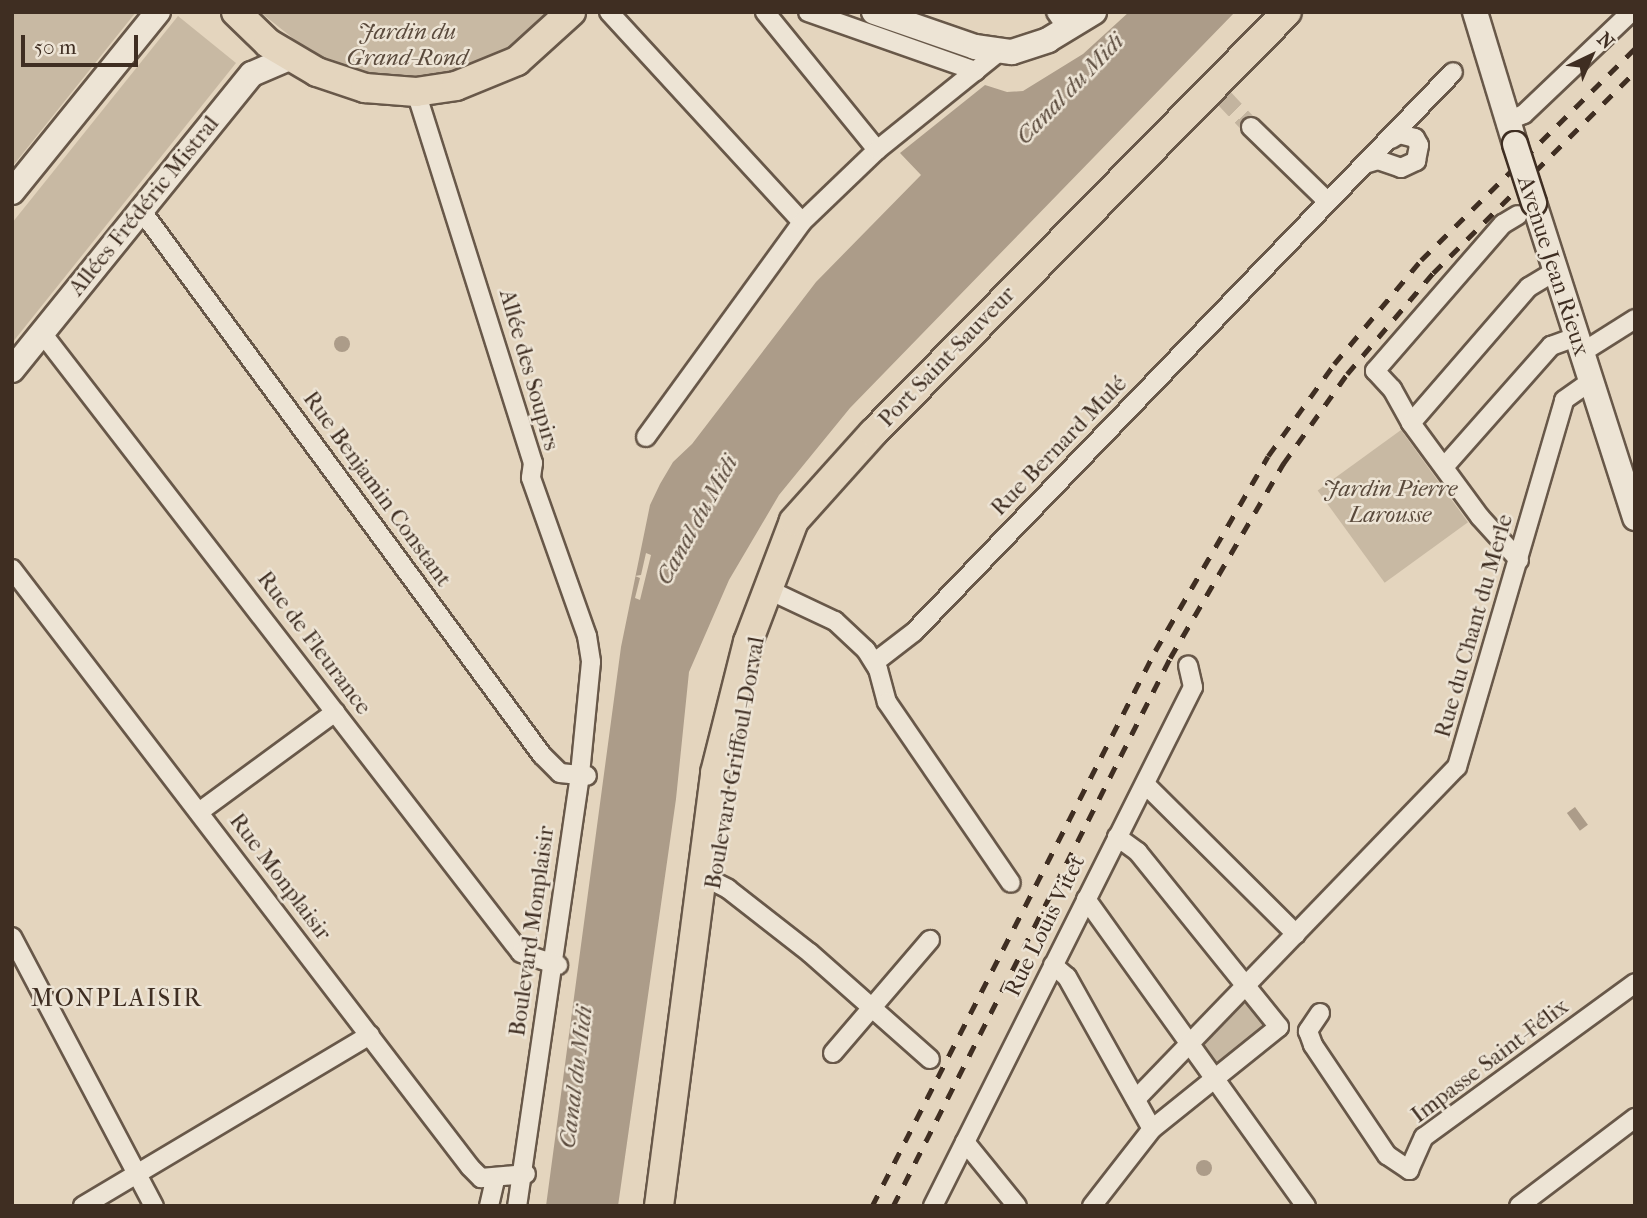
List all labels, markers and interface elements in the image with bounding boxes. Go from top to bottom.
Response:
park label: Jardin du Grand-Rond [347,18,467,72]
scale bar [24,21,142,65]
north arrow [1556,21,1626,91]
water label: Canal du Midi [1010,27,1130,151]
text: N [1593,28,1618,54]
text: 50 m [34,35,77,59]
street label: Allées Frédéric Mistral [63,110,225,302]
street label: Avenue Jean Rieux [1511,173,1595,359]
street label: Port Saint-Sauveur [873,281,1021,433]
street label: Allée des Soupirs [493,286,565,454]
street label: Rue Bernard Mulé [985,370,1133,522]
street label: Rue Benjamin Constant [297,386,457,592]
water label: Canal du Midi [650,450,744,590]
park label: Jardin Pierre Larousse [1323,475,1457,529]
street label: Rue du Chant du Merle [1429,511,1519,741]
street label: Rue de Fleurance [251,566,377,720]
street label: Boulevard Griffoul-Dorval [699,635,771,891]
street label: Rue Monplaisir [223,808,337,946]
street label: Boulevard Monplaisir [504,824,560,1038]
street label: Rue Louis Vitet [999,851,1091,1001]
district label: MONPLAISIR [32,985,202,1013]
street label: Impasse Saint-Félix [1406,993,1574,1129]
water label: Canal du Midi [553,1004,599,1150]

